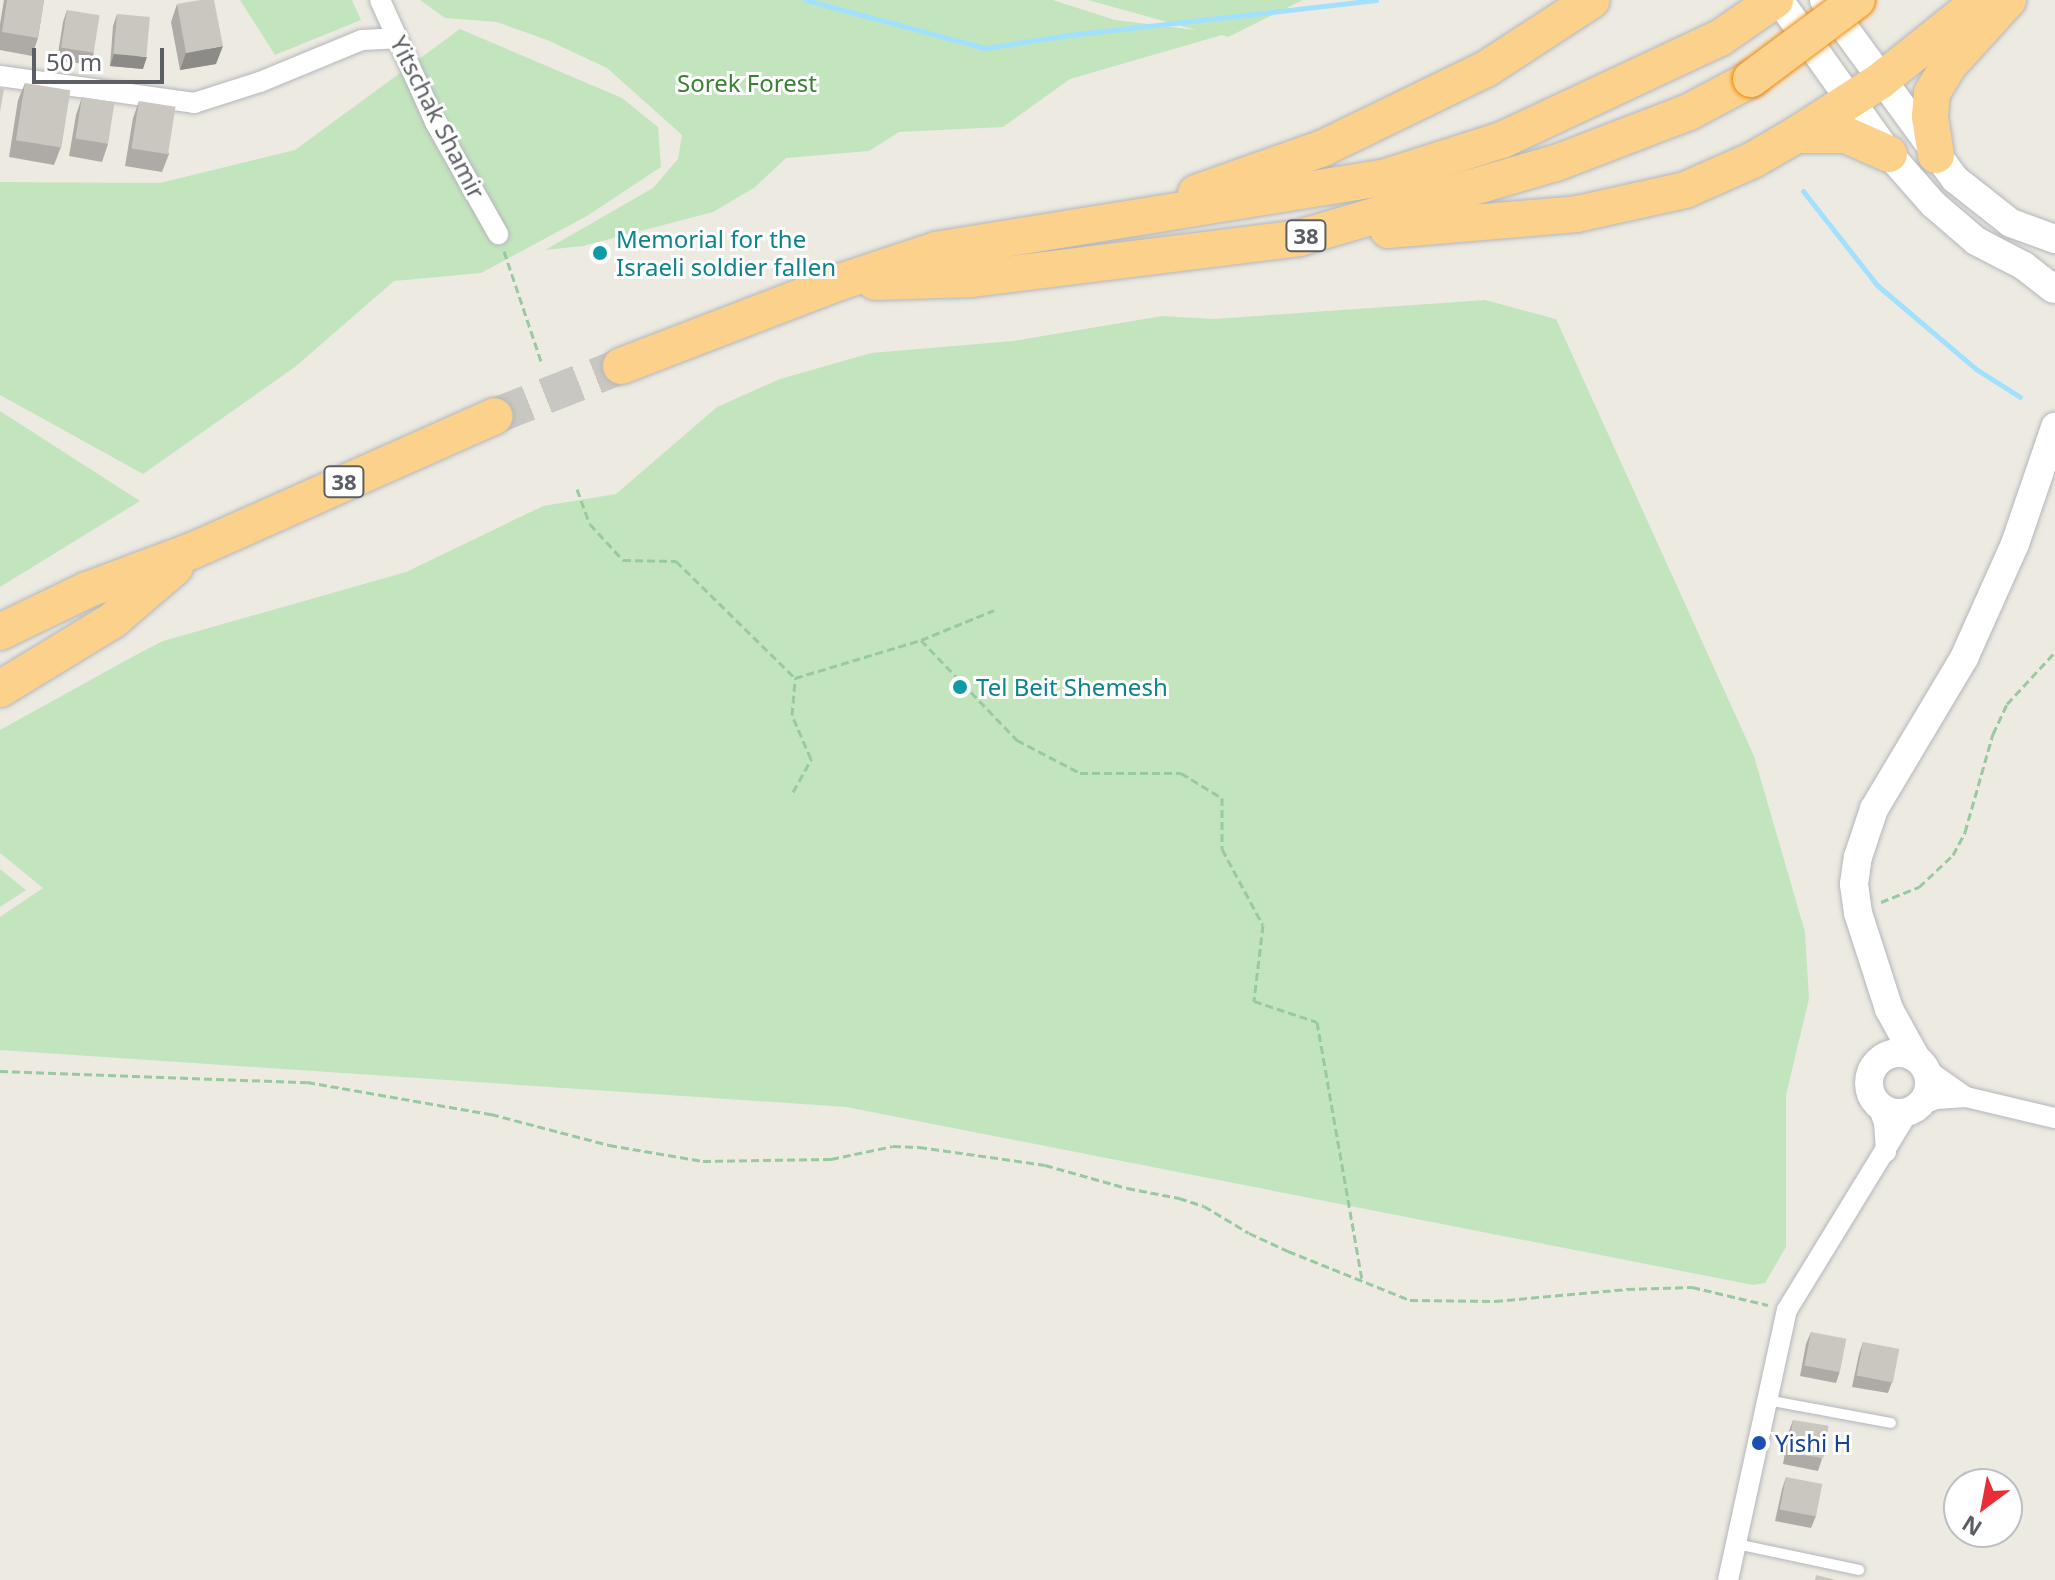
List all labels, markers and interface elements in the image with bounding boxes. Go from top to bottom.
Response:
street label: Yitschak Shamir [385,31,491,203]
scale bar [36,32,168,82]
text: 50 m [46,45,102,78]
park label: Sorek Forest [677,69,817,97]
road number: 38 [1284,218,1328,254]
place label: Memorial for the Israeli soldier fallen [616,225,836,281]
marker: Memorial for the Israeli soldier fallen [591,244,609,262]
road number: 38 [322,464,366,500]
place label: Tel Beit Shemesh [976,673,1168,701]
marker: Tel Beit Shemesh [951,678,969,696]
place label: Yishi H [1775,1429,1851,1457]
marker: Yishi H [1750,1434,1768,1452]
north arrow [1943,1468,2023,1548]
text: N [1956,1509,1987,1544]

